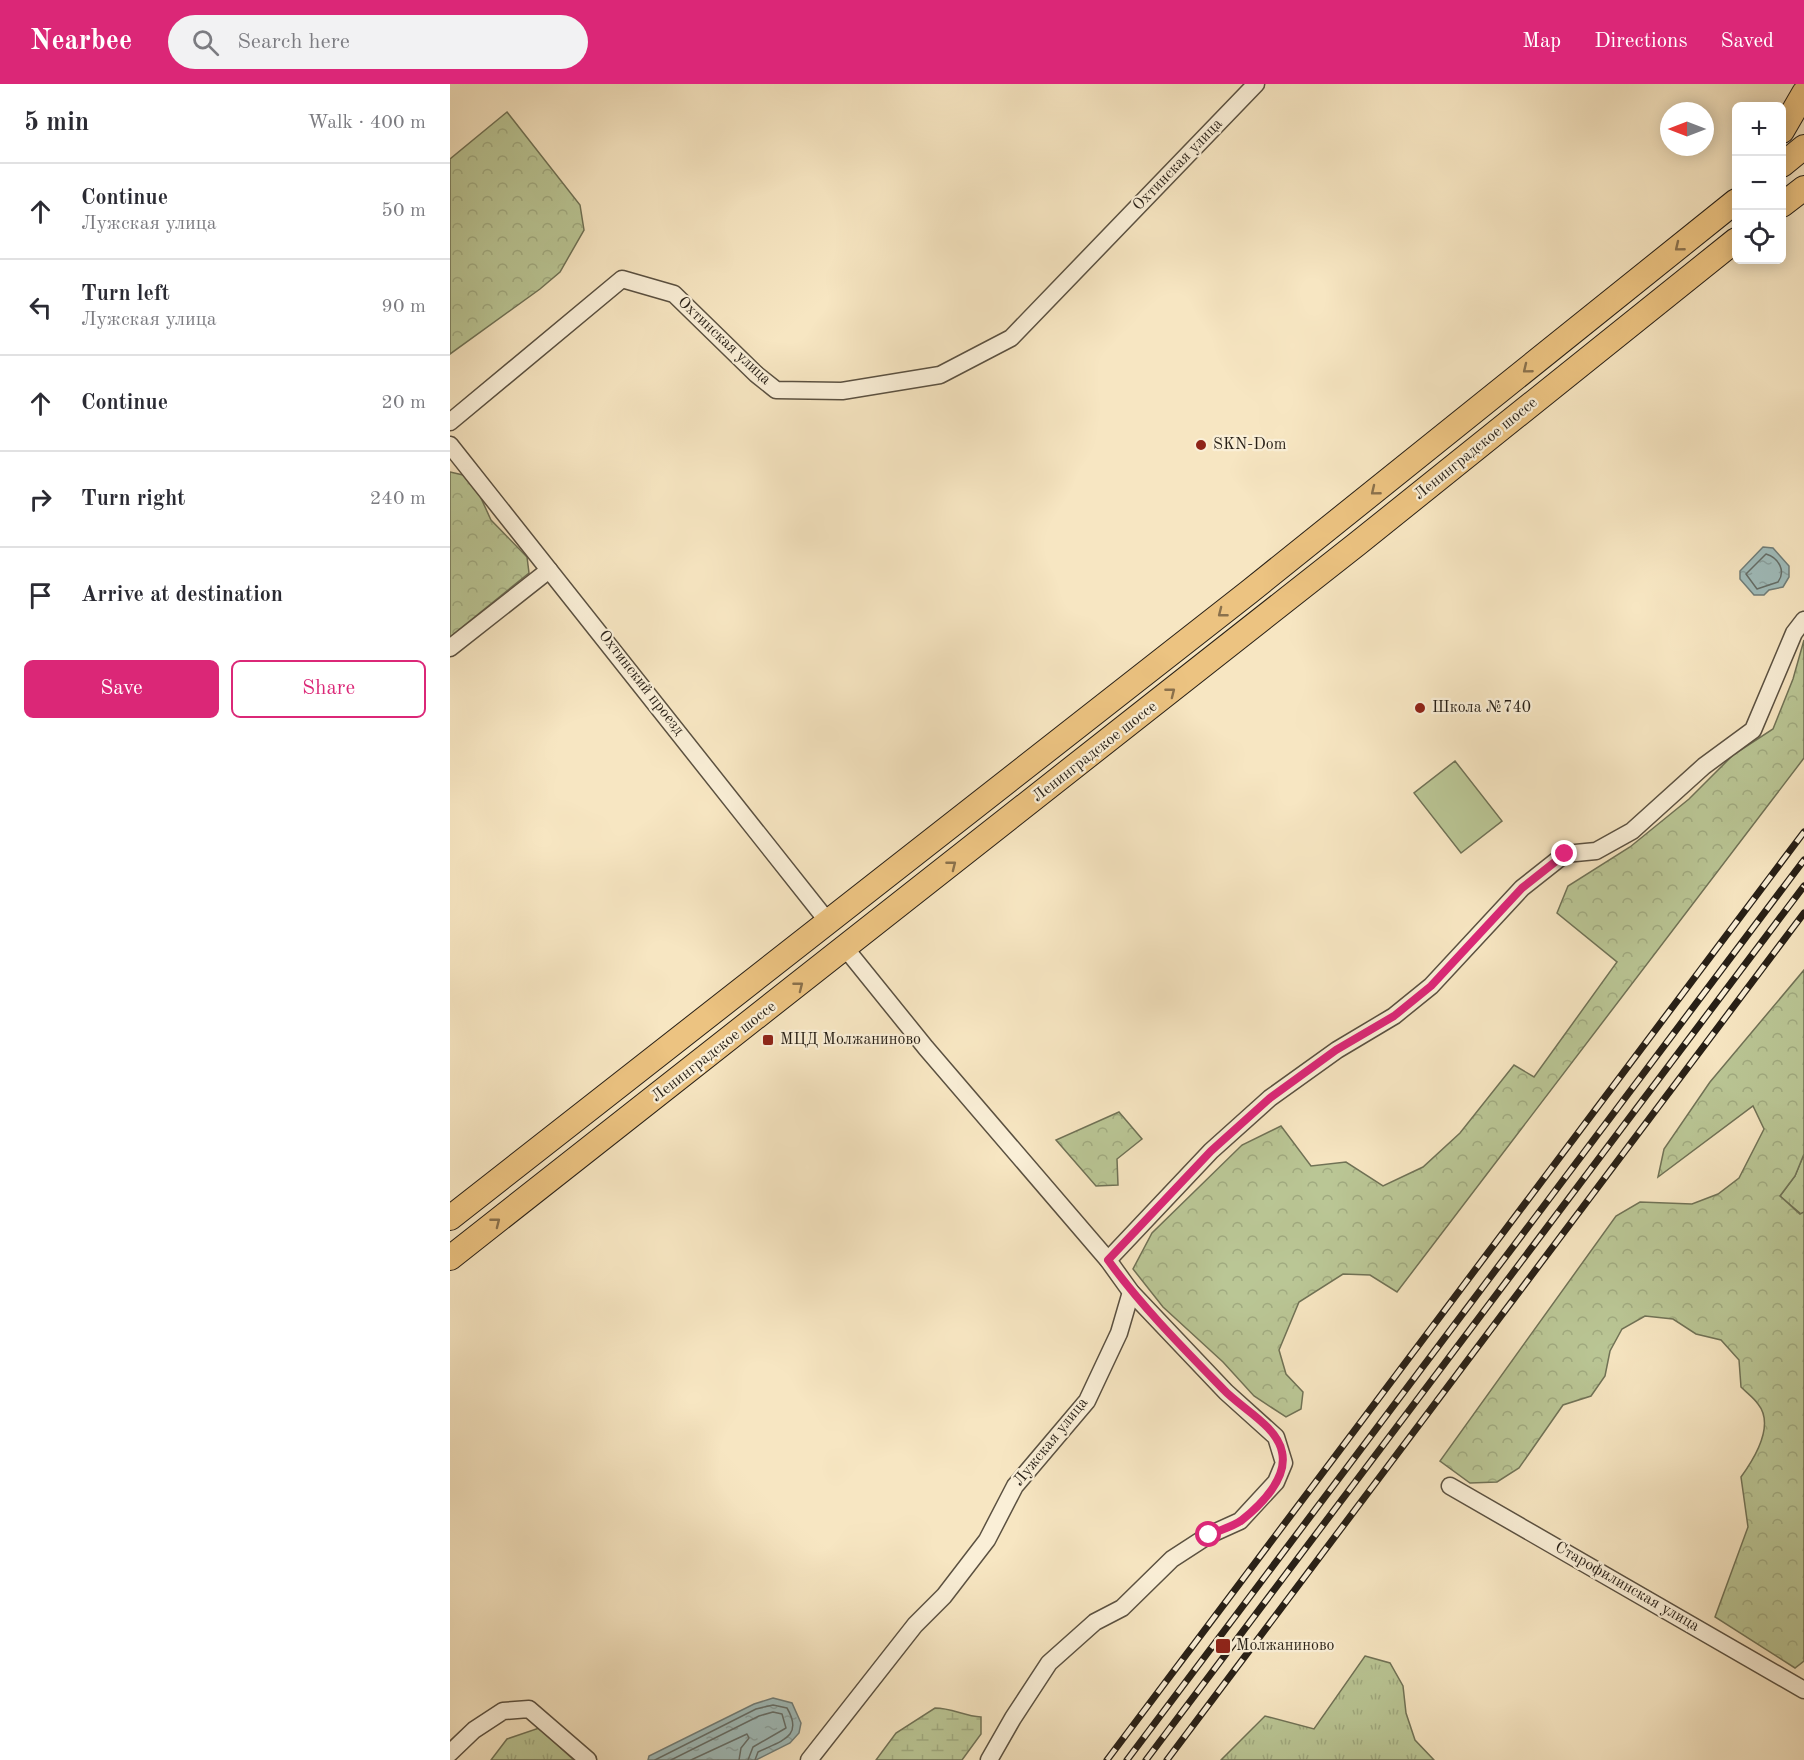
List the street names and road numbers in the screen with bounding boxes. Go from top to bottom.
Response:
street label: Охтинская улица [1130,116,1226,214]
street label: Охтинская улица [674,294,774,388]
street label: Ленинградское шоссе [1411,395,1541,503]
street label: Охтинский проезд [595,628,687,739]
street label: Ленинградское шоссе [1030,699,1160,805]
street label: Ленинградское шоссе [649,999,779,1105]
street label: Лужская улица [1011,1395,1091,1489]
street label: Старофилинская улица [1552,1539,1702,1635]

